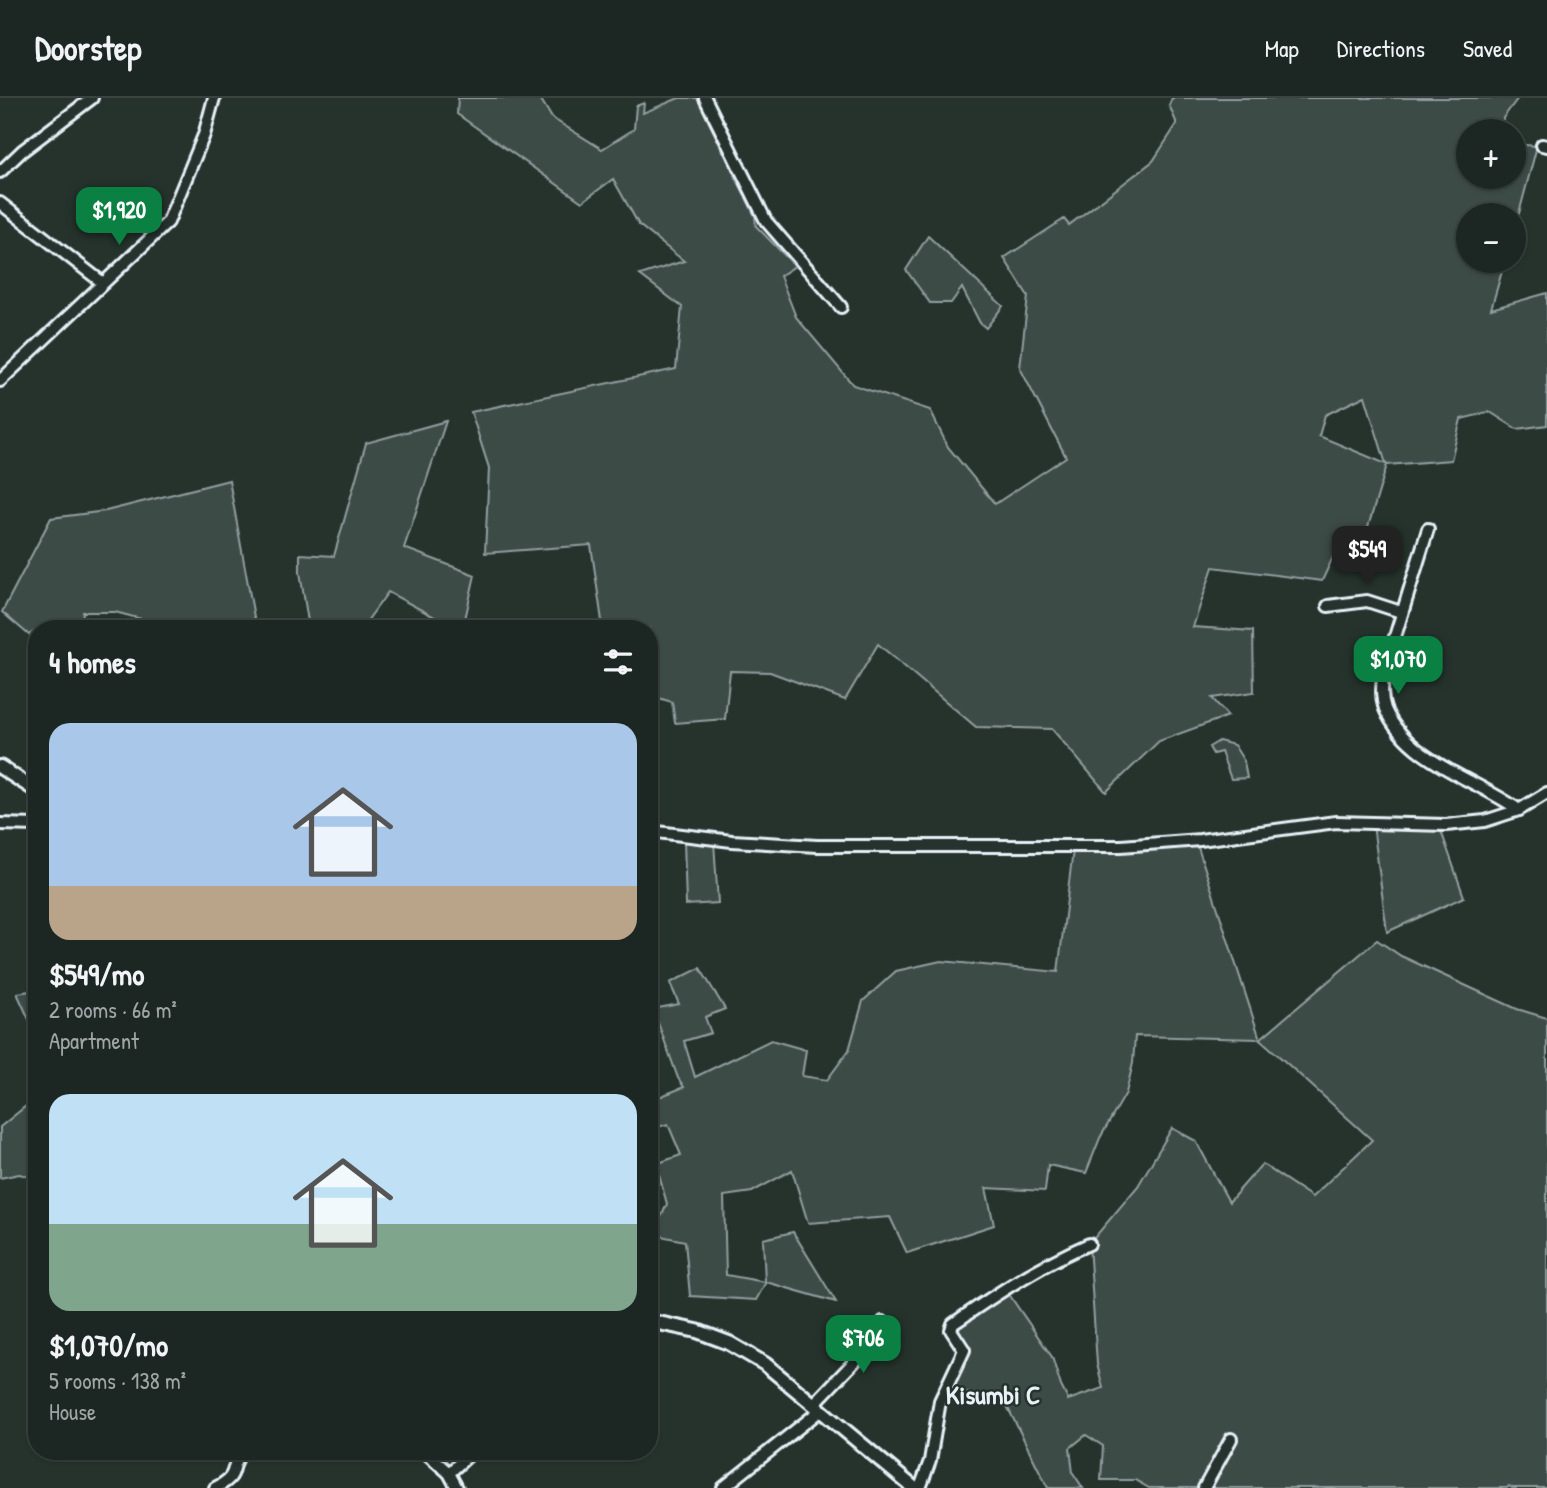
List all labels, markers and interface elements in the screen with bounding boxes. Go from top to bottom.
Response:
text: Doorstep [35,26,141,70]
text: Map [1265,32,1299,64]
text: Directions [1337,32,1425,64]
text: Saved [1463,32,1512,64]
map controls [1456,119,1526,273]
button: + [1456,119,1526,189]
pin: $1,920 [62,188,176,247]
text: $1,920 [92,194,146,225]
button: − [1456,203,1526,273]
pin: $549 [1326,526,1408,586]
text: $549 [1348,533,1386,564]
pin: $1,070 [1341,636,1455,696]
text: 4 homes [49,642,136,682]
icon: filters [599,643,637,681]
text: $1,070 [1370,643,1426,674]
icon: home [280,769,406,895]
text: $549/mo [49,954,144,994]
text: 2 rooms · 66 m² [49,994,177,1025]
text: Apartment [49,1025,139,1056]
icon: home [280,1140,406,1266]
pin: $706 [822,1316,904,1375]
text: $706 [842,1322,884,1353]
text: $1,070/mo [49,1325,168,1365]
text: 5 rooms · 138 m² [49,1365,186,1396]
district label: Kisumbi C [946,1377,1040,1412]
text: House [49,1396,96,1427]

